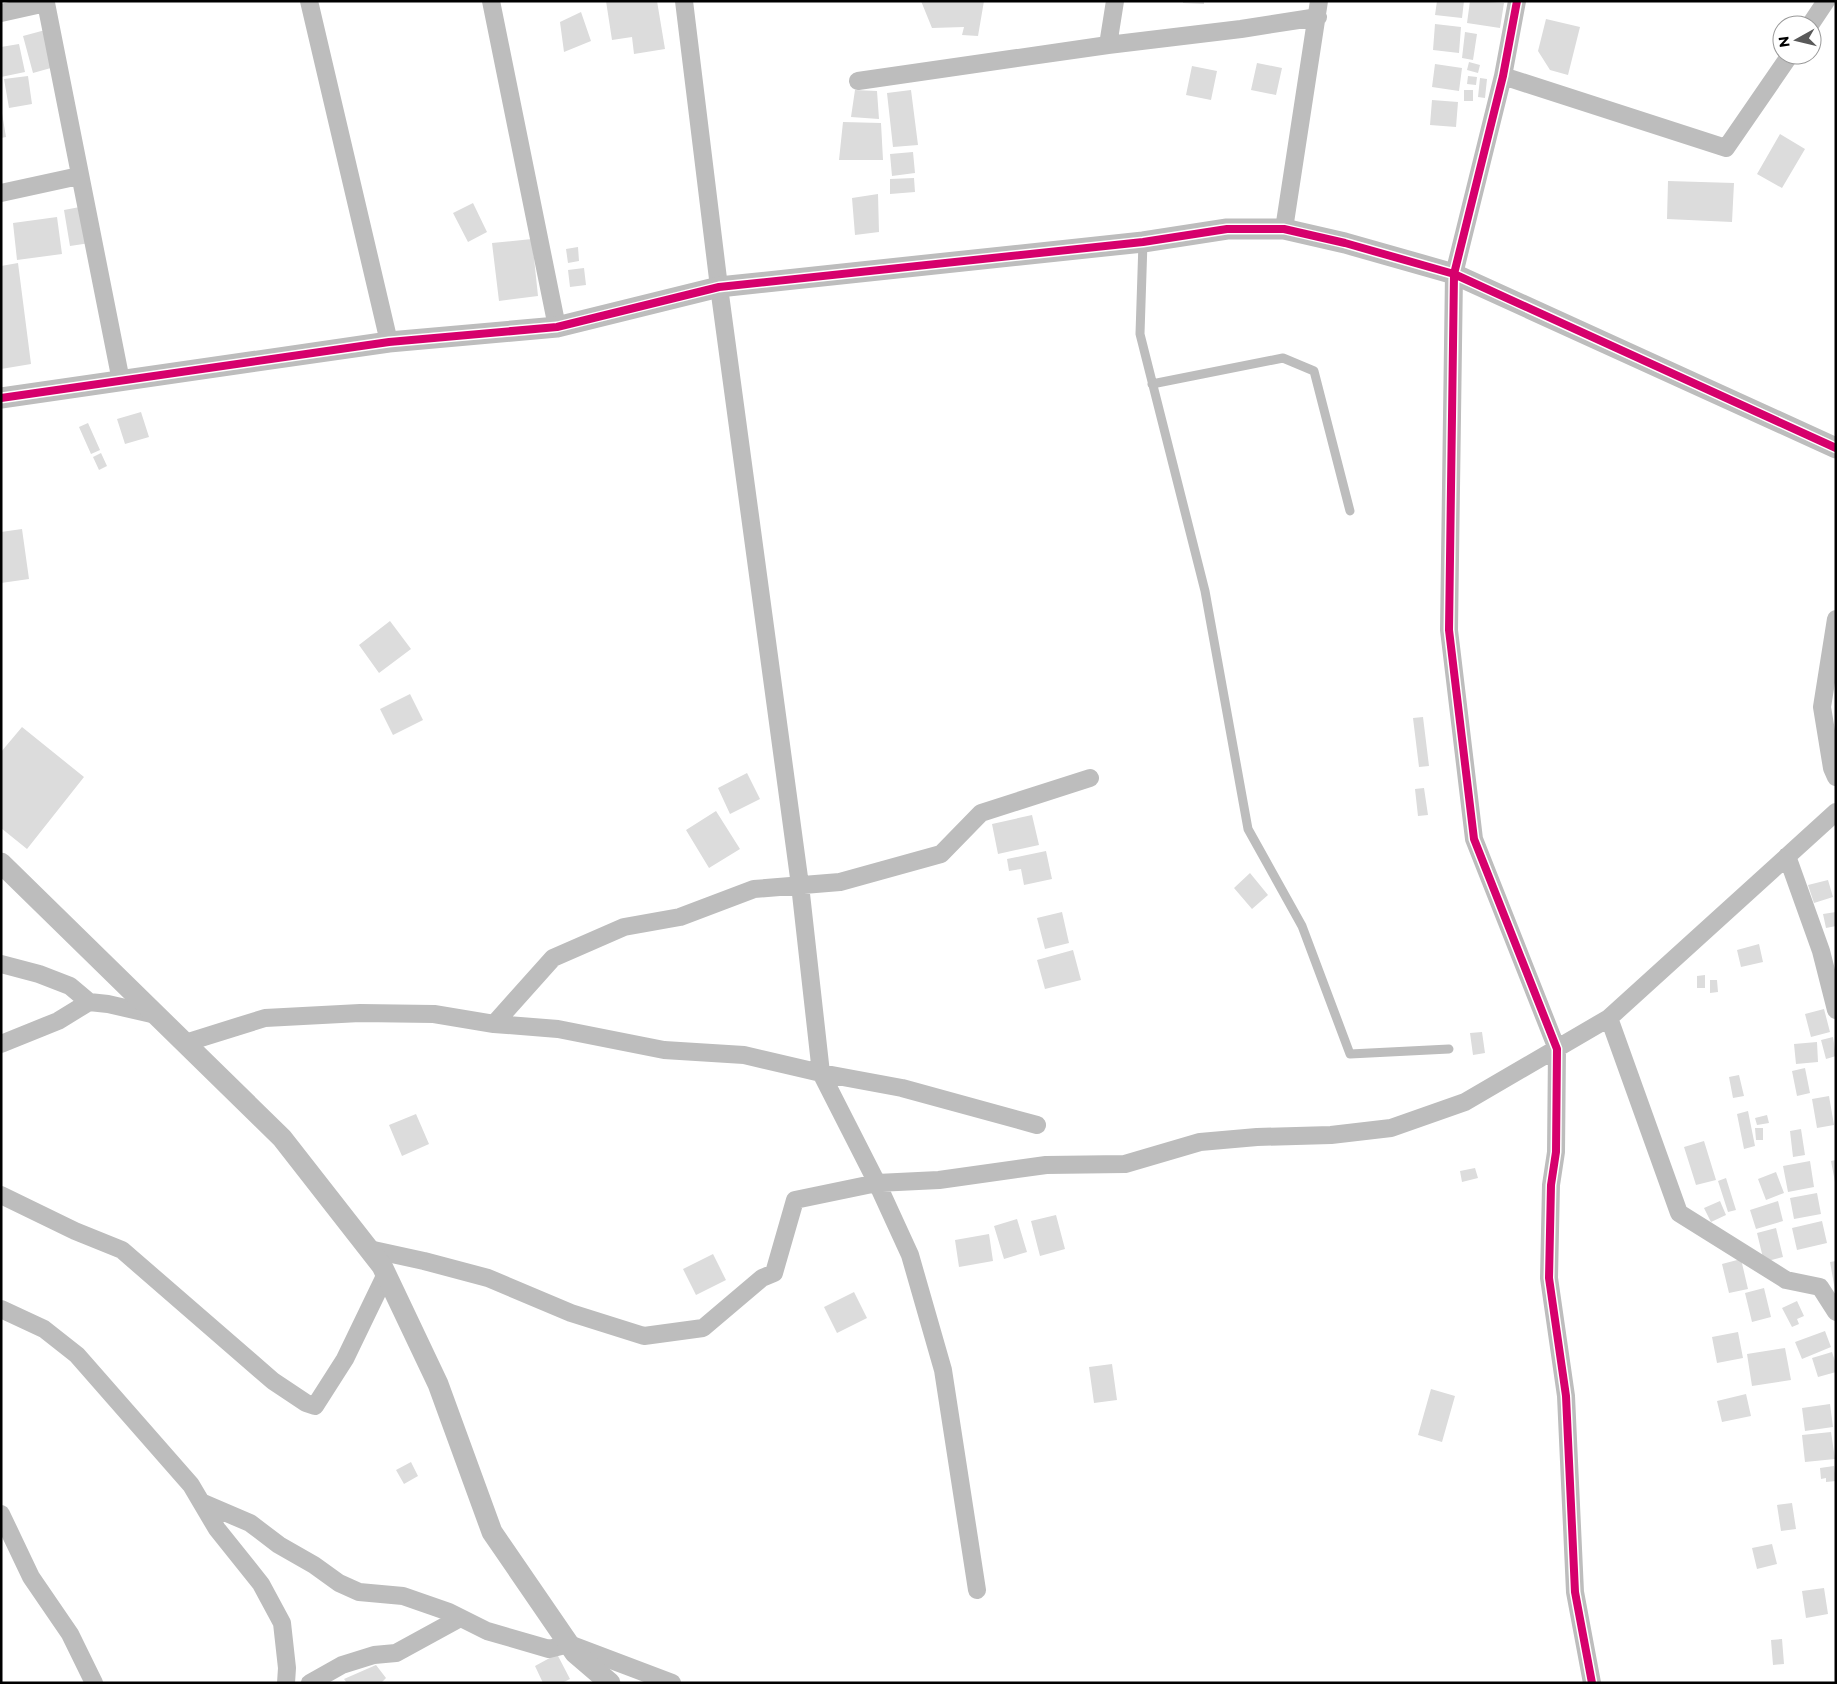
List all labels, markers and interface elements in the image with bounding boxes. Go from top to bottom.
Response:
north arrow [1772,15,1822,65]
text: N [1774,35,1794,49]

